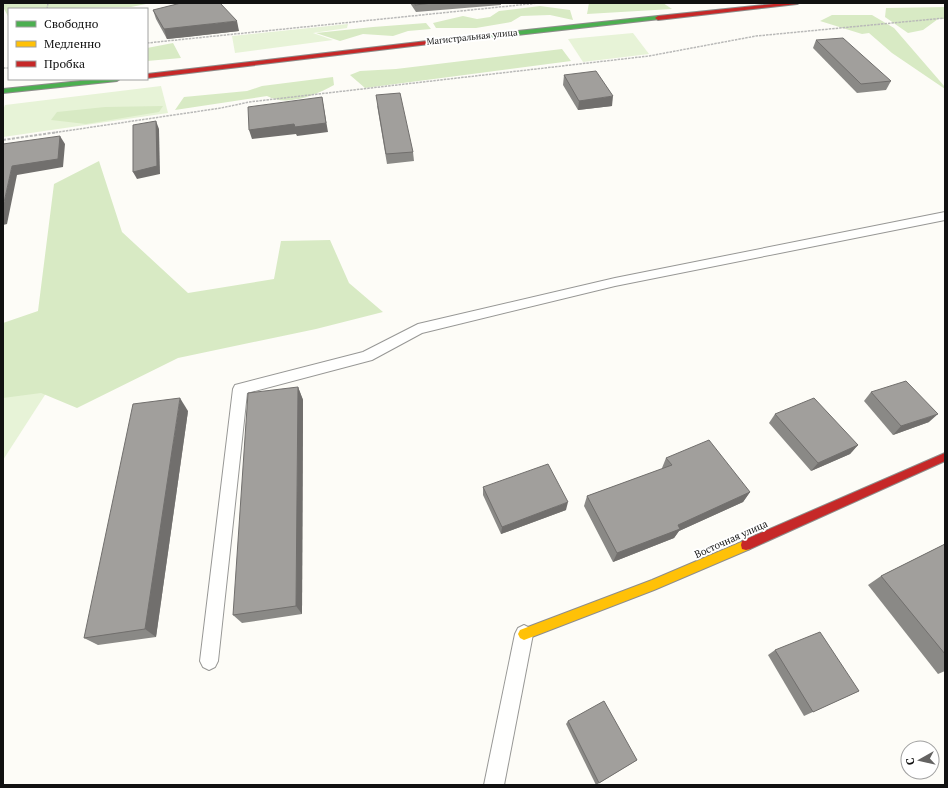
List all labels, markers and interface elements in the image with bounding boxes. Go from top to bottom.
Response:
legend [8,8,148,80]
text: Свободно [44,16,99,31]
street label: Магистральная улица [426,26,518,48]
text: Медленно [44,36,101,51]
text: Пробка [44,56,85,71]
street label: Восточная улица [692,517,770,561]
north arrow [900,740,940,780]
text: С [903,757,918,766]

